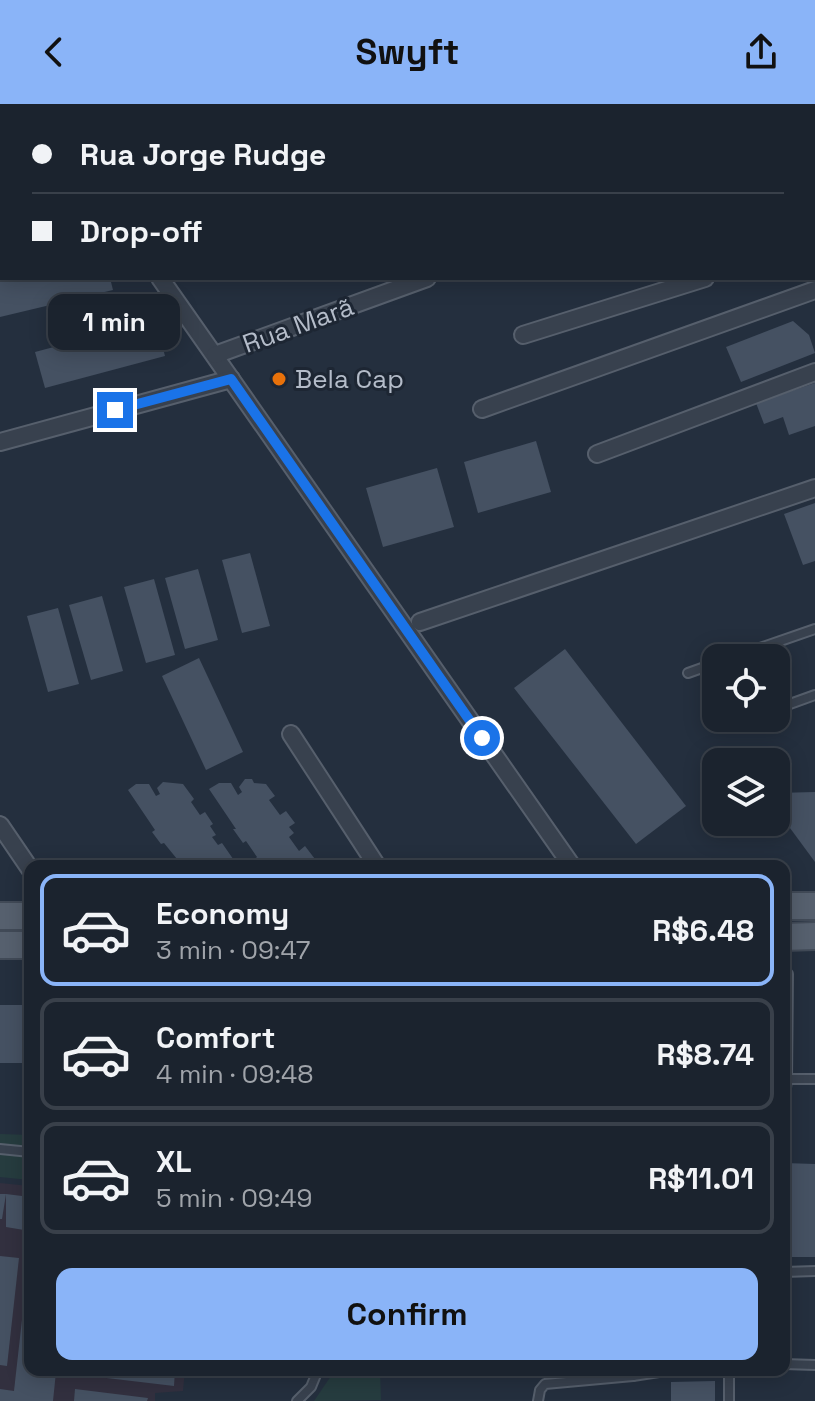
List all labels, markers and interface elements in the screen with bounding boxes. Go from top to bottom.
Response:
text: Swyft [356,29,459,75]
icon: back [32,30,76,74]
icon: share [739,30,783,74]
text: Rua Jorge Rudge [80,135,326,174]
text: Drop-off [80,212,203,251]
street label: Rua Marã [238,289,358,361]
callout: 1 min [49,294,181,350]
text: 1 min [82,305,146,339]
place label: Bela Cap [295,362,404,396]
marker: Bela Cap [270,370,288,388]
route end [97,392,133,428]
map controls [702,644,790,836]
button: locate [702,644,790,732]
route start [464,720,500,756]
button: layers [702,748,790,836]
icon: car [60,894,132,966]
text: Economy [156,894,289,933]
text: R$6.48 [652,911,754,950]
text: 3 min · 09:47 [156,933,311,967]
icon: car [60,1018,132,1090]
text: Comfort [156,1018,275,1057]
text: R$8.74 [657,1035,754,1074]
text: 4 min · 09:48 [156,1057,313,1091]
icon: car [60,1142,132,1214]
text: XL [156,1142,192,1181]
text: R$11.01 [648,1159,754,1198]
text: 5 min · 09:49 [156,1181,312,1215]
button: Confirm [56,1268,758,1360]

